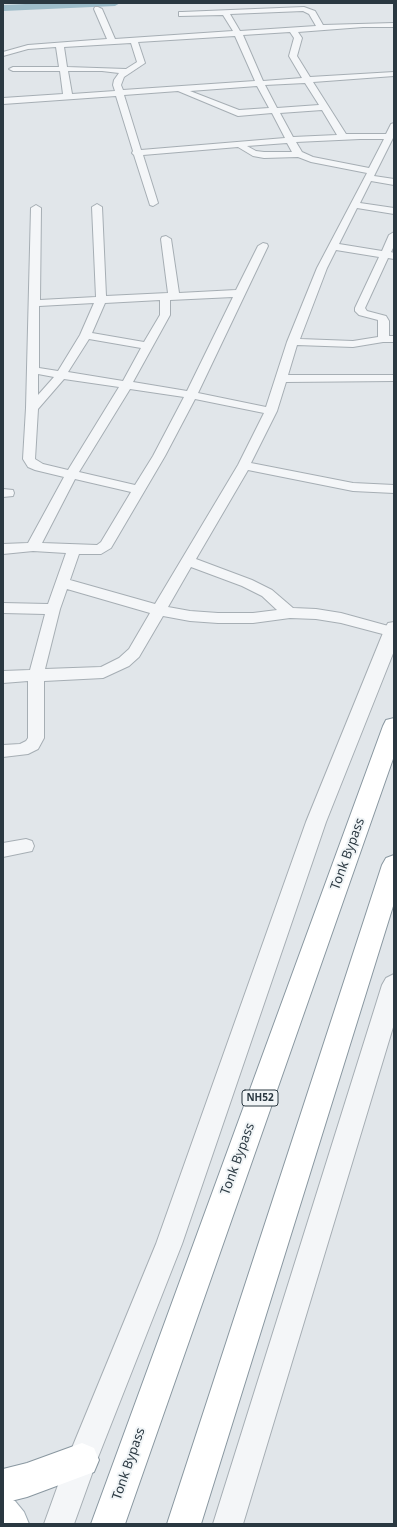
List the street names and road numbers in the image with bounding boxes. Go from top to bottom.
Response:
street label: Tonk Bypass [328,816,368,892]
road number: NH52 [242,1090,278,1106]
street label: Tonk Bypass [218,1121,258,1197]
street label: Tonk Bypass [109,1426,149,1502]

